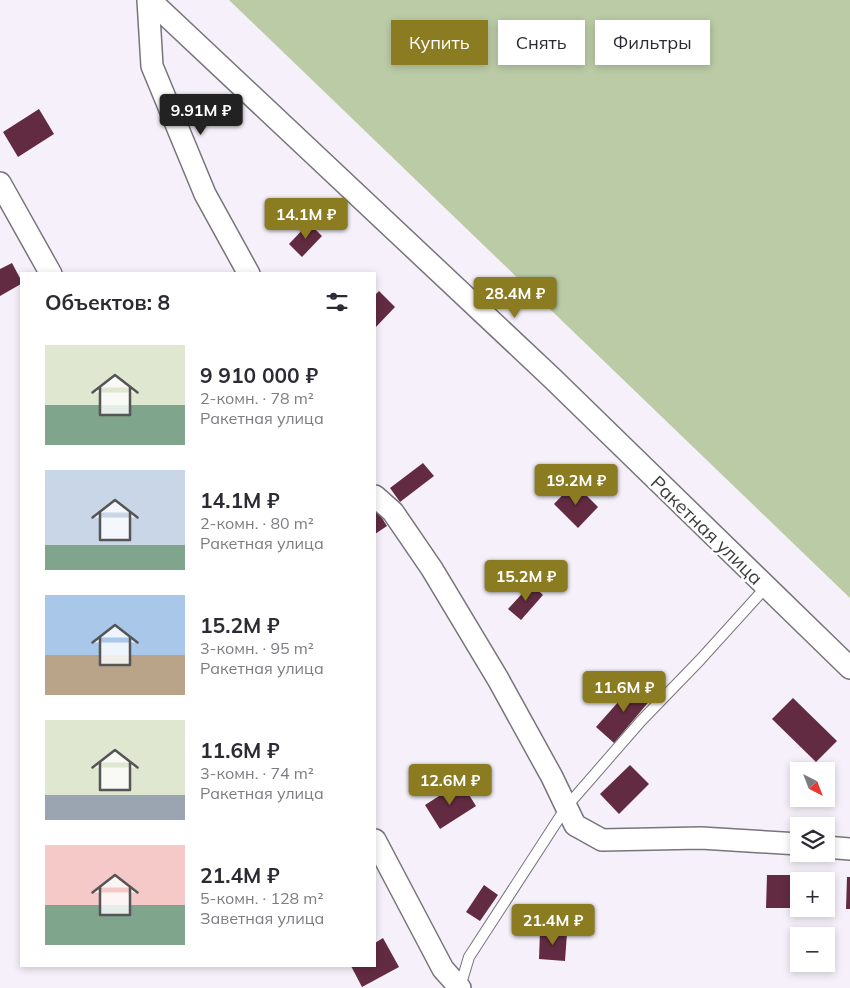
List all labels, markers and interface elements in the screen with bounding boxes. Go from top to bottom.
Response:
chip: Купить [391,20,488,65]
chip: Снять [498,20,585,65]
chip: Фильтры [595,20,710,65]
pin: 9.91M ₽ [155,94,247,136]
text: 9.91M ₽ [171,100,231,120]
pin: 14.1M ₽ [260,198,352,240]
text: 14.1M ₽ [276,204,336,224]
pin: 28.4M ₽ [469,276,561,319]
text: 28.4M ₽ [485,283,545,303]
icon: filters [323,288,351,316]
text: Объектов: 8 [45,289,170,315]
text: 9 910 000 ₽ [200,362,318,388]
icon: home [85,365,145,425]
text: 2-комн. · 78 m² [200,388,314,408]
text: Ракетная улица [200,408,324,428]
pin: 19.2M ₽ [530,464,622,506]
text: 19.2M ₽ [546,470,606,490]
street label: Ракетная улица [646,470,768,590]
text: 14.1M ₽ [200,487,280,513]
icon: home [85,490,145,550]
text: 2-комн. · 80 m² [200,513,314,533]
text: Ракетная улица [200,533,324,553]
pin: 15.2M ₽ [480,560,572,602]
text: 15.2M ₽ [496,566,556,586]
text: 15.2M ₽ [200,612,280,638]
icon: home [85,615,145,675]
text: 3-комн. · 95 m² [200,638,314,658]
text: Ракетная улица [200,658,324,678]
pin: 11.6M ₽ [578,670,670,713]
text: 11.6M ₽ [594,677,654,697]
text: 11.6M ₽ [200,737,280,763]
icon: home [85,740,145,800]
north arrow [790,762,835,808]
map controls [790,762,835,972]
text: 3-комн. · 74 m² [200,763,314,783]
pin: 12.6M ₽ [404,764,496,806]
text: 12.6M ₽ [420,770,480,790]
text: Ракетная улица [200,783,324,803]
button: layers [790,817,835,862]
text: 21.4M ₽ [200,862,280,888]
icon: home [85,865,145,925]
button: + [790,872,835,917]
text: 5-комн. · 128 m² [200,888,324,908]
pin: 21.4M ₽ [507,904,599,946]
text: Заветная улица [200,908,324,928]
text: 21.4M ₽ [523,910,583,930]
button: − [790,927,835,972]

